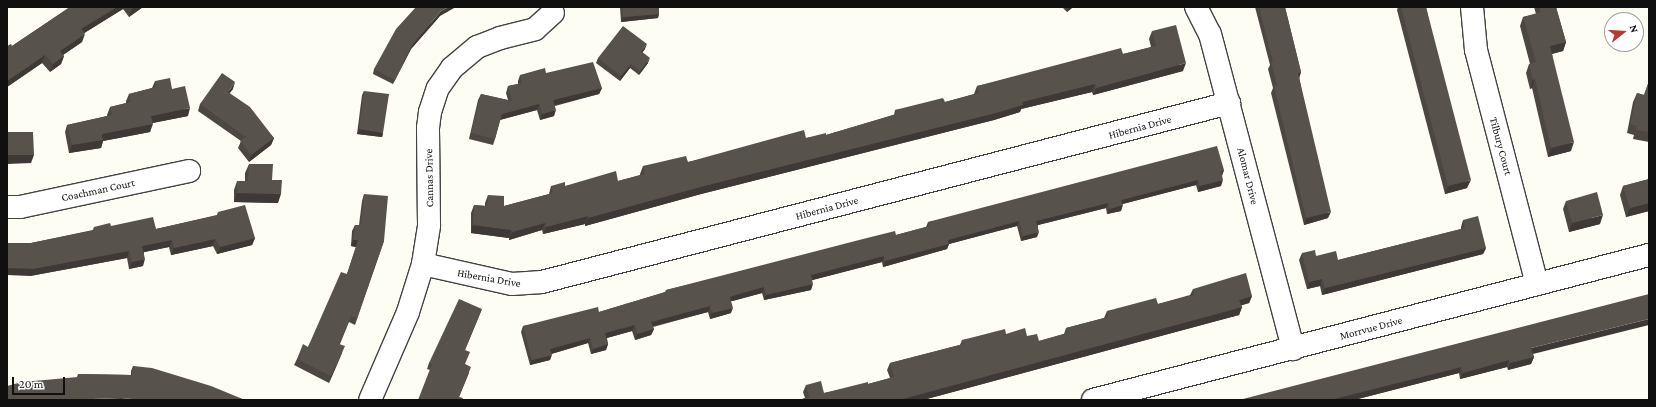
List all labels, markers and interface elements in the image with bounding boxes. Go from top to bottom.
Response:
north arrow [1604,12,1644,52]
text: N [1628,23,1641,34]
street label: Hibernia Drive [1107,112,1173,142]
street label: Tilbury Court [1487,116,1515,176]
street label: Alomar Drive [1235,146,1261,206]
street label: Cannas Drive [422,149,436,207]
street label: Coachman Court [60,176,136,204]
street label: Hibernia Drive [794,193,860,223]
street label: Hibernia Drive [456,266,522,290]
street label: Morrvue Drive [1338,313,1404,343]
scale bar [14,369,67,395]
text: 20 m [19,377,43,391]

